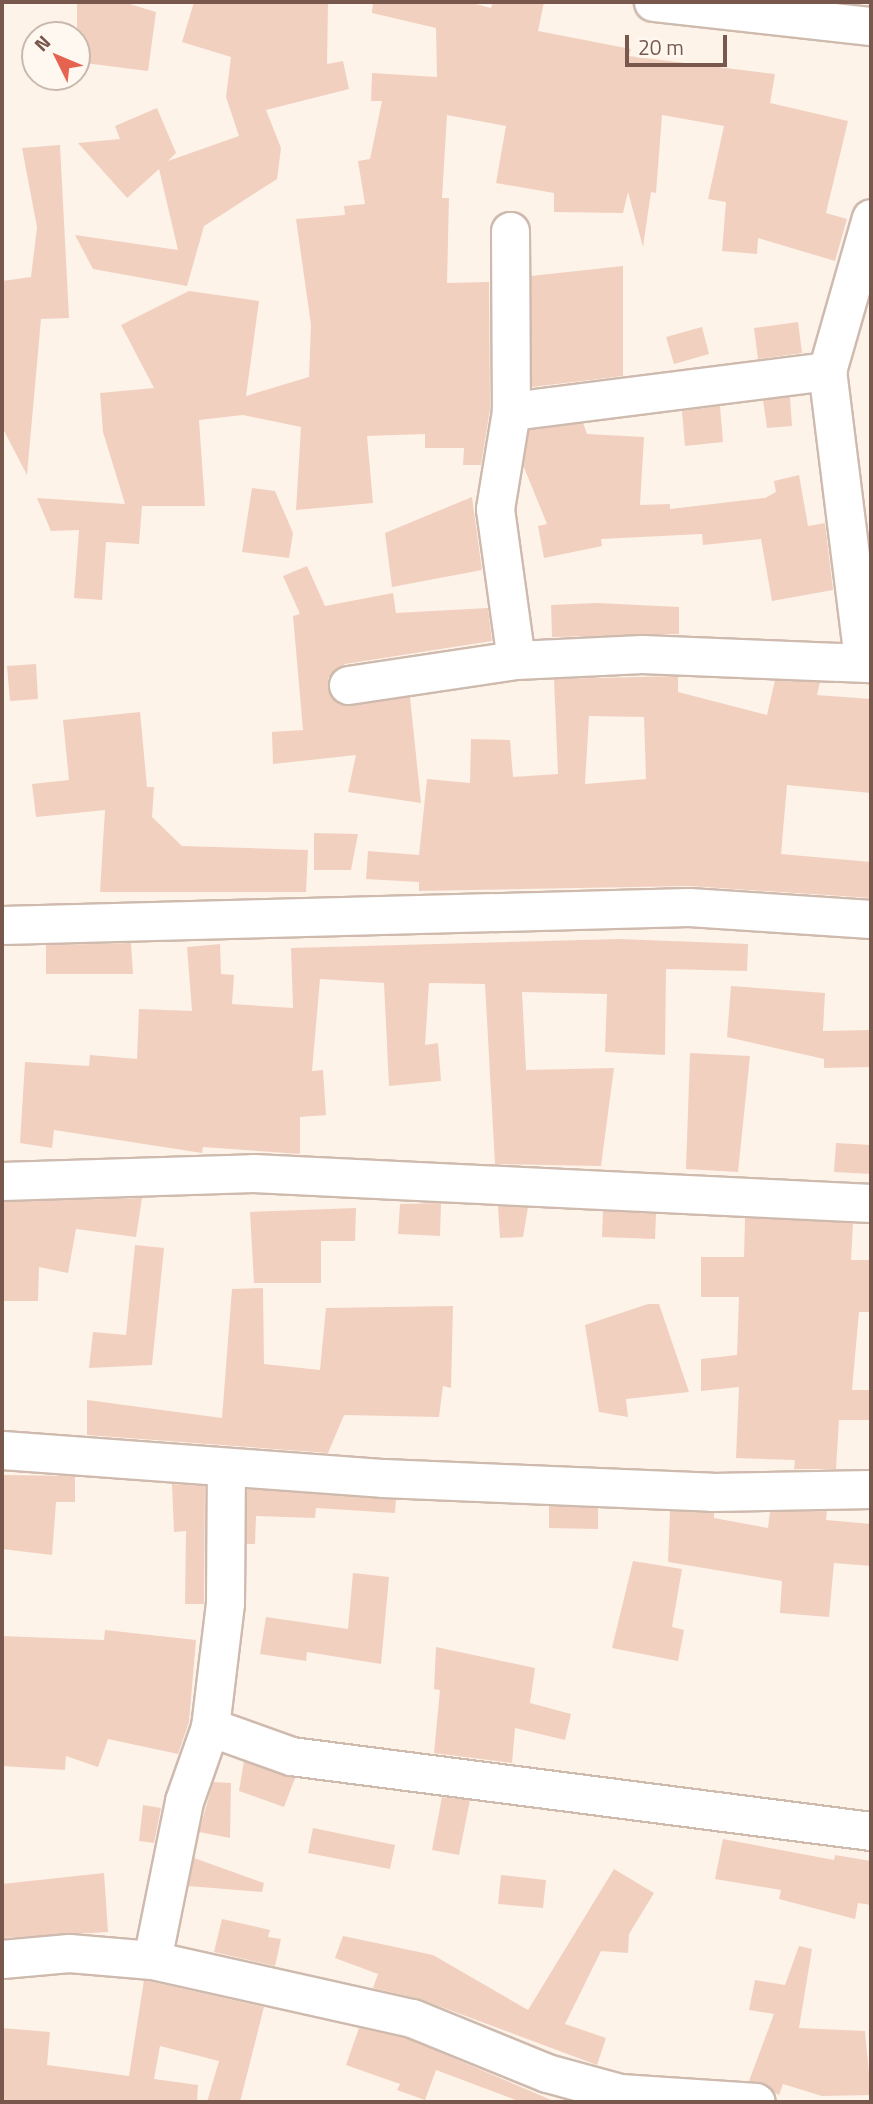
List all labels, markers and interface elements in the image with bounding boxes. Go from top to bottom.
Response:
north arrow [21,21,91,91]
scale bar [628,21,730,65]
text: N [27,28,57,57]
text: 20 m [638,31,684,63]

